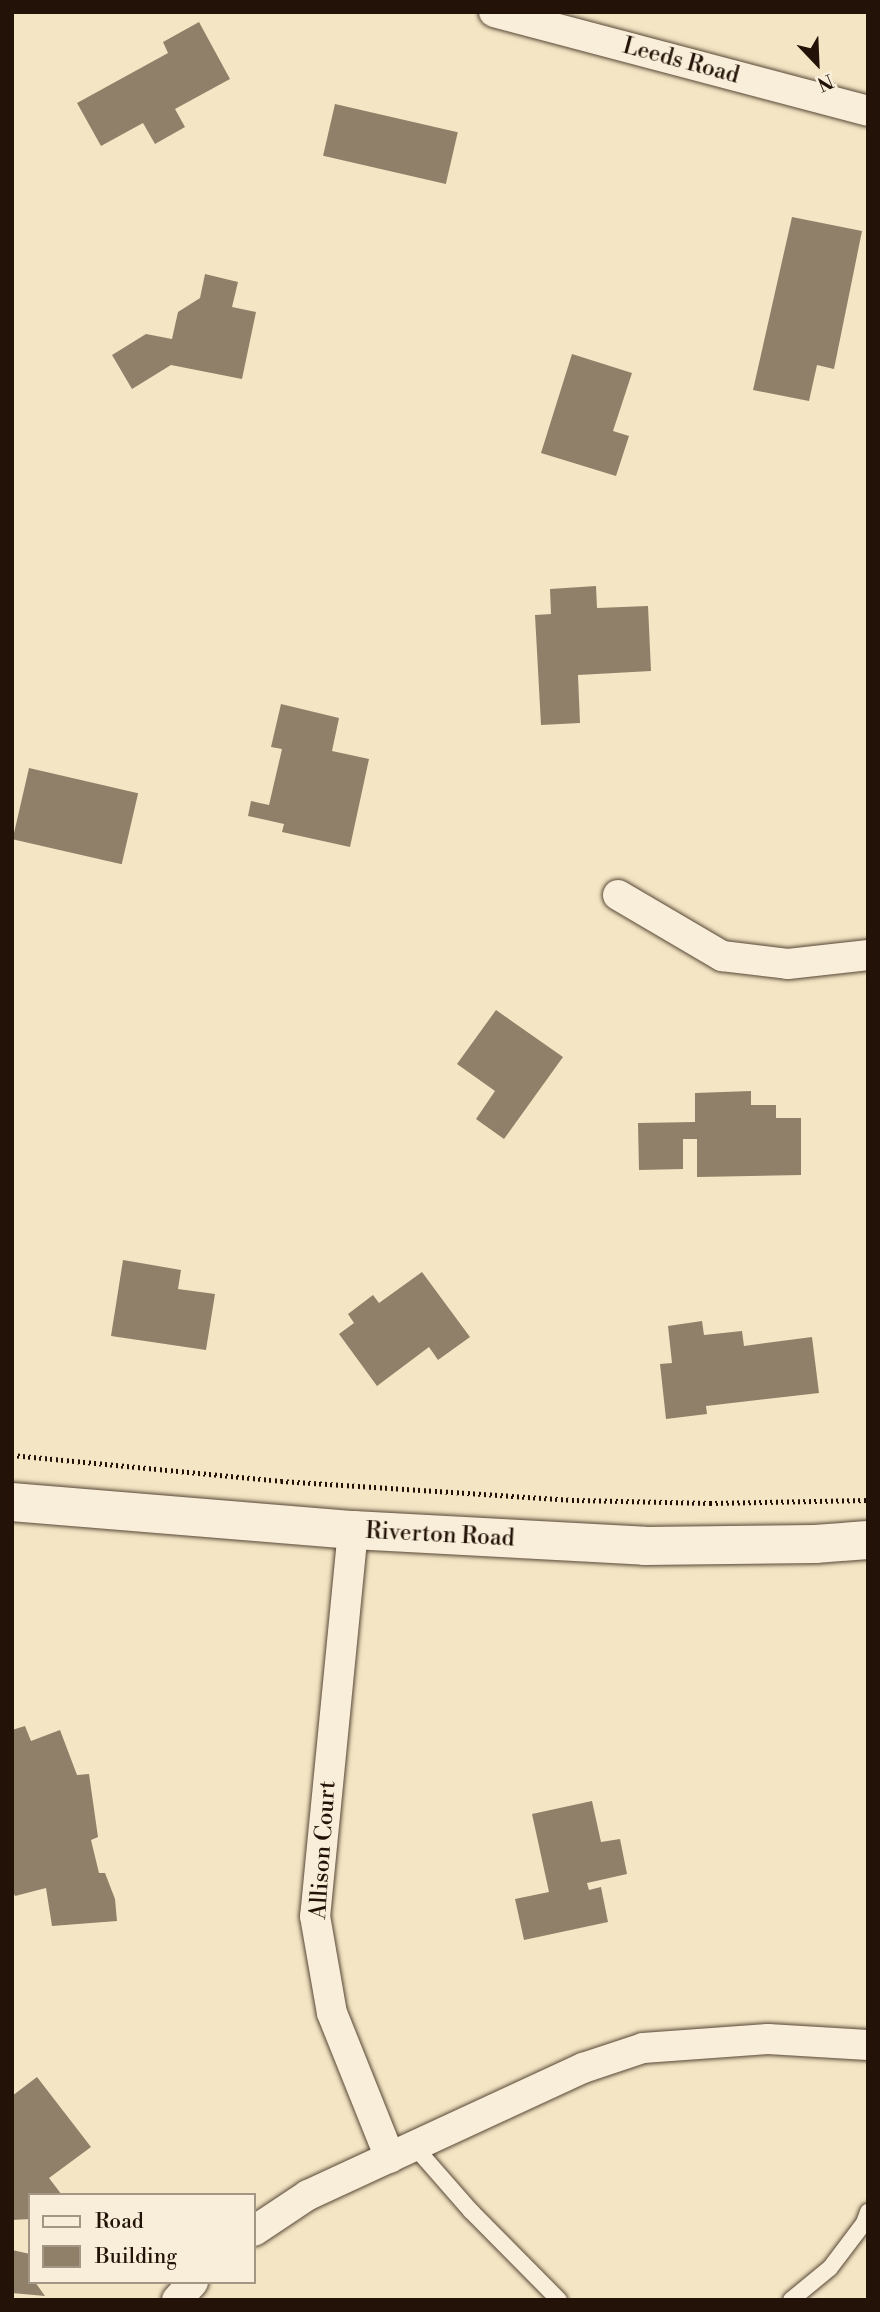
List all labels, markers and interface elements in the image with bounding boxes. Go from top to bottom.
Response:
north arrow [782,28,852,98]
street label: Leeds Road [620,32,742,90]
text: N [814,68,837,96]
street label: Riverton Road [365,1517,515,1553]
street label: Allison Court [304,1780,342,1920]
legend [28,2193,256,2284]
text: Road [95,2209,144,2235]
text: Building [95,2244,177,2270]

